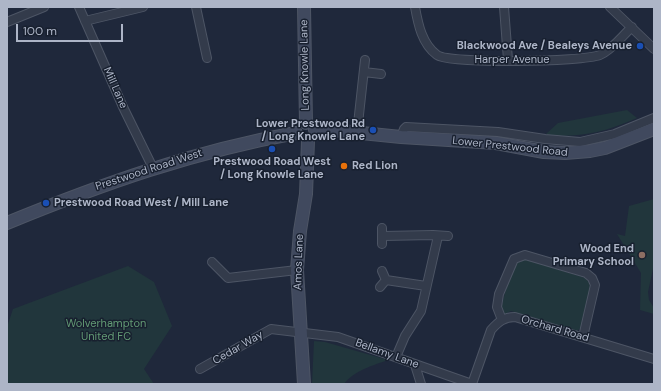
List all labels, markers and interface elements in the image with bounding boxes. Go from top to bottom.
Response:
scale bar [18,16,125,42]
street label: Long Knowle Lane [298,19,312,111]
text: 100 m [23,23,57,39]
place label: Blackwood Ave / Bealeys Avenue [457,39,632,53]
marker: Blackwood Ave / Bealeys Avenue [635,41,645,51]
street label: Harper Avenue [474,53,550,67]
street label: Mill Lane [100,65,130,111]
place label: Lower Prestwood Rd / Long Knowle Lane [256,117,365,143]
marker: Lower Prestwood Rd / Long Knowle Lane [368,125,378,135]
street label: Lower Prestwood Road [452,134,568,160]
marker: Prestwood Road West / Long Knowle Lane [267,144,277,154]
street label: Prestwood Road West [94,146,204,194]
place label: Prestwood Road West / Long Knowle Lane [213,155,331,181]
place label: Red Lion [352,159,398,173]
marker: Red Lion [339,161,349,171]
place label: Prestwood Road West / Mill Lane [54,196,229,210]
marker: Prestwood Road West / Mill Lane [41,198,51,208]
street label: Amos Lane [291,234,307,290]
place label: Wood End Primary School [553,242,634,268]
marker: Wood End Primary School [637,250,647,260]
street label: Orchard Road [519,313,591,345]
park label: Wolverhampton United FC [66,317,146,343]
street label: Cedar Way [210,328,266,368]
street label: Bellamy Lane [353,336,421,372]

